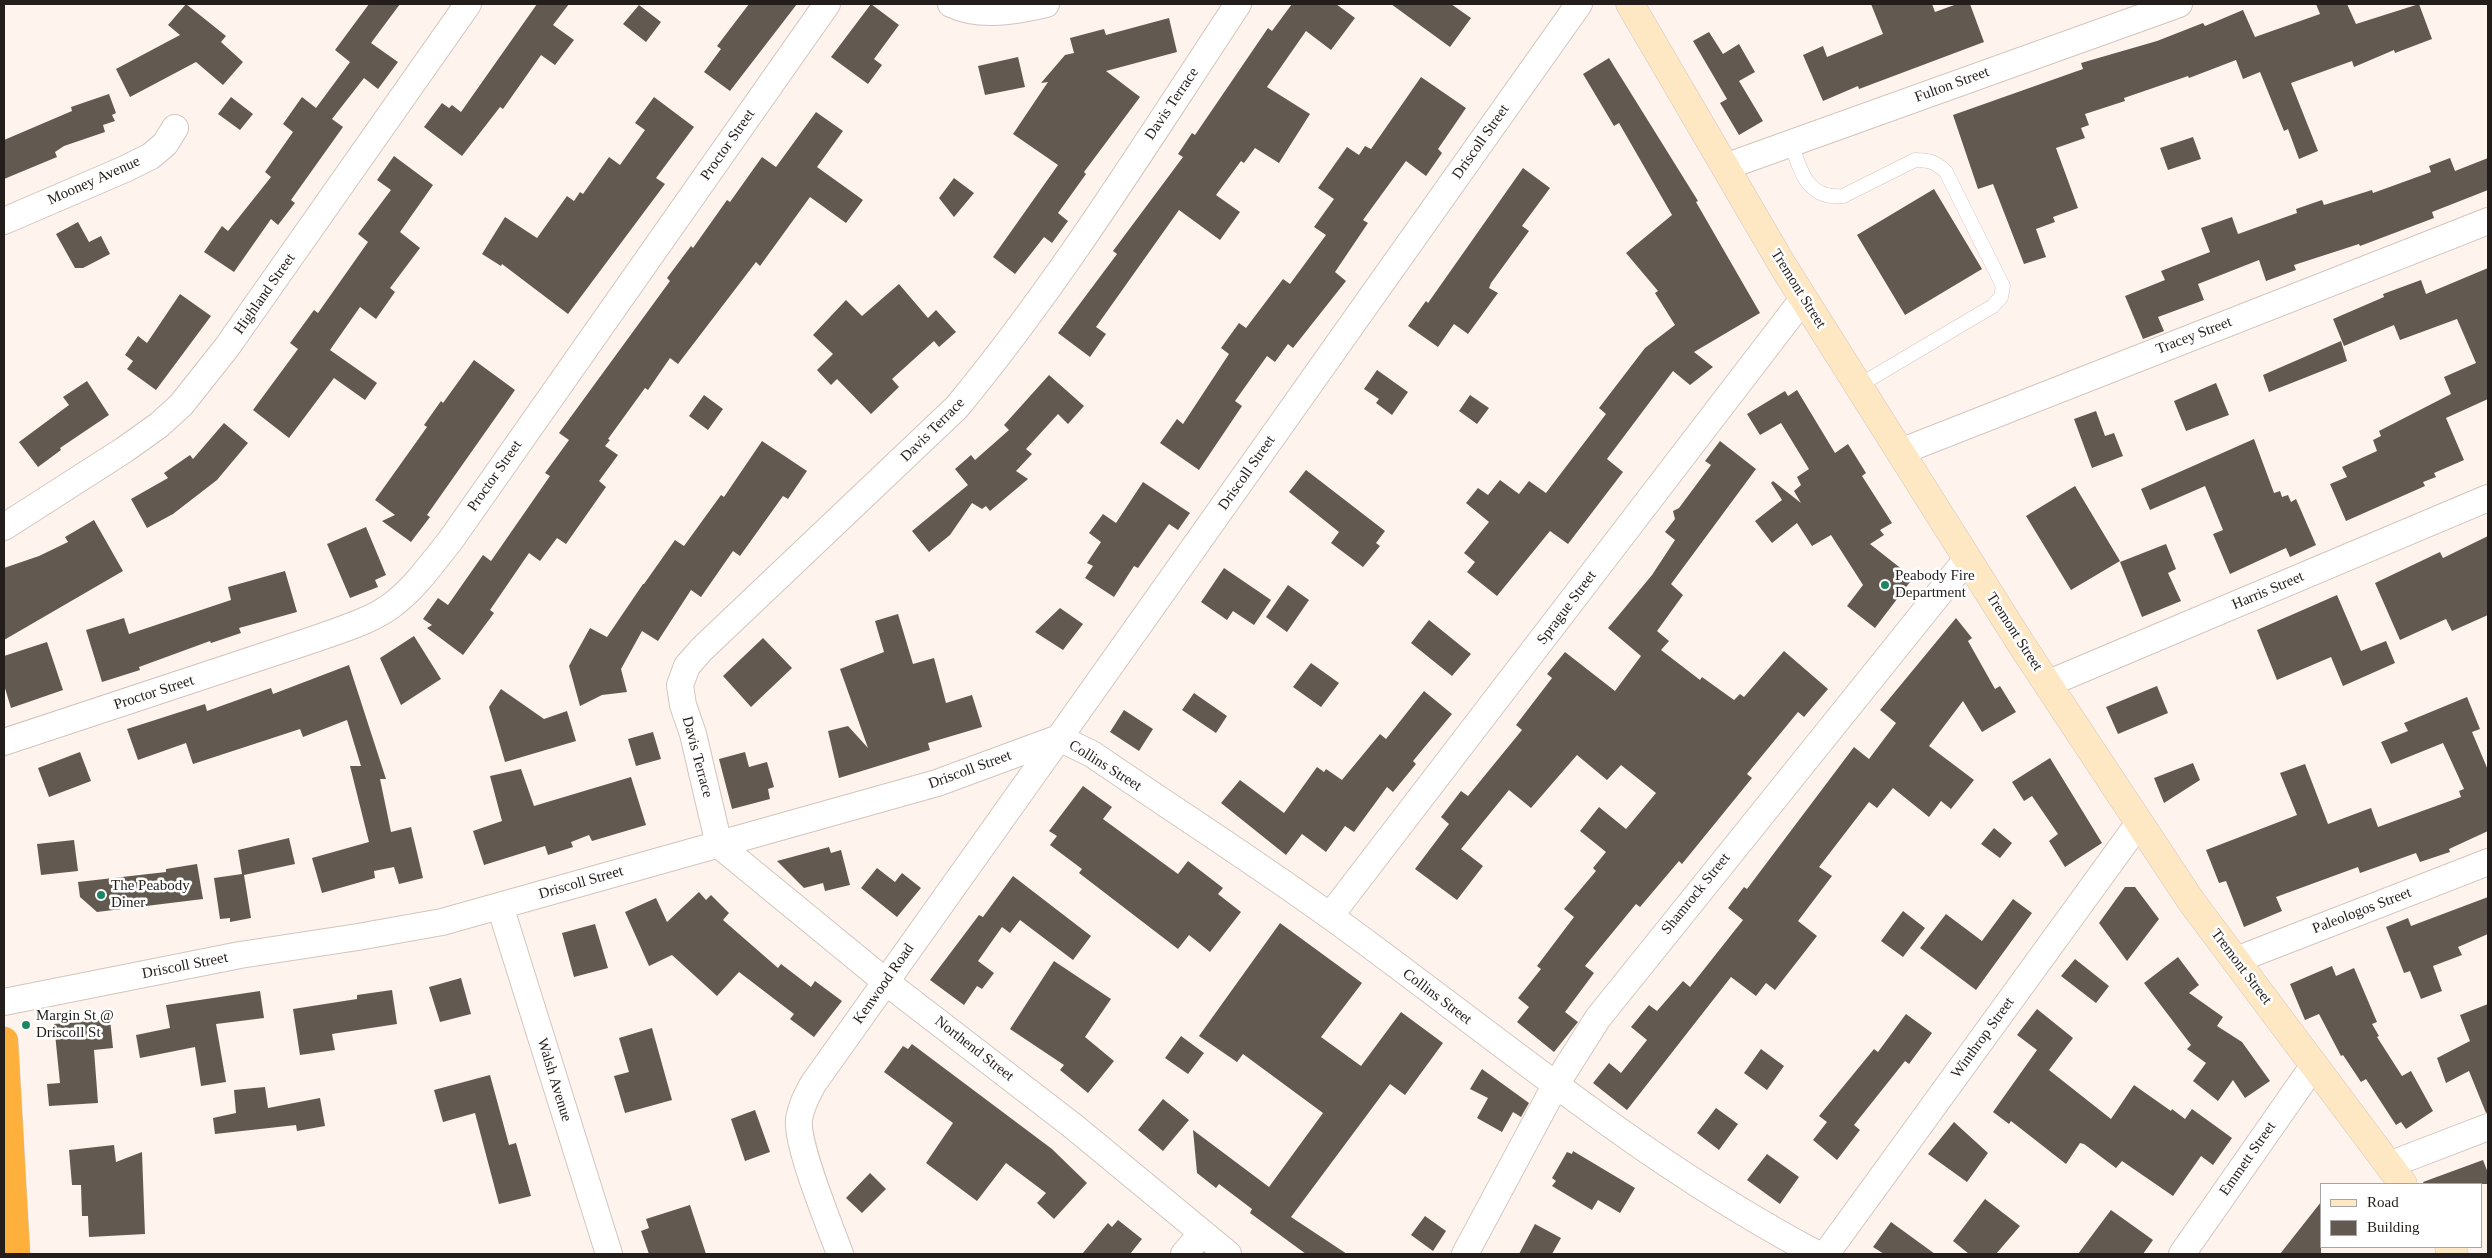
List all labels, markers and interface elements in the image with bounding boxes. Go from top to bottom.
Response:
street label: Fulton Street [1912,63,1992,107]
street label: Davis Terrace [1141,64,1203,144]
street label: Driscoll Street [1449,101,1513,183]
street label: Proctor Street [697,106,759,184]
street label: Mooney Avenue [45,153,143,209]
street label: Tremont Street [1767,246,1829,332]
street label: Highland Street [231,250,299,338]
street label: Tracey Street [2154,313,2234,359]
street label: Davis Terrace [897,394,969,466]
street label: Driscoll Street [1215,432,1279,514]
street label: Proctor Street [464,437,526,515]
street label: Sprague Street [1533,567,1601,649]
place label: Peabody Fire Department [1895,567,1975,602]
street label: Harris Street [2229,568,2307,614]
marker: Peabody Fire Department [1879,579,1891,591]
street label: Tremont Street [1982,589,2046,675]
street label: Proctor Street [112,672,196,714]
street label: Davis Terrace [678,714,716,800]
street label: Collins Street [1065,737,1145,795]
street label: Driscoll Street [926,747,1014,793]
street label: Shamrock Street [1658,850,1734,938]
street label: Driscoll Street [537,862,625,904]
place label: The Peabody Diner [111,877,190,912]
street label: Paleologos Street [2310,884,2414,938]
marker: The Peabody Diner [95,889,107,901]
street label: Tremont Street [2207,926,2275,1008]
street label: Kenwood Road [850,940,918,1028]
street label: Driscoll Street [141,949,229,983]
street label: Collins Street [1399,965,1475,1029]
street label: Winthrop Street [1948,994,2018,1082]
place label: Margin St @ Driscoll St [36,1007,114,1042]
street label: Northend Street [931,1013,1017,1085]
marker: Margin St @ Driscoll St [20,1019,32,1031]
street label: Walsh Avenue [533,1036,575,1124]
street label: Emmett Street [2216,1119,2280,1199]
legend [2320,1183,2482,1248]
text: Road [2367,1194,2399,1210]
text: Building [2367,1219,2420,1235]

